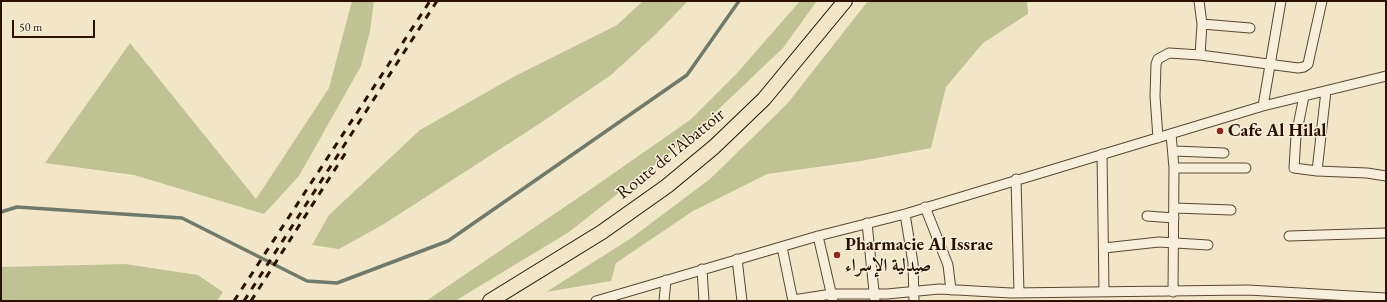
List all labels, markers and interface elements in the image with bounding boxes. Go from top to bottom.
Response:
scale bar [14,12,97,38]
text: 50 m [19,19,42,35]
street label: Route de l’Abattoir [613,104,729,204]
place label: Cafe Al Hilal [1228,120,1326,142]
marker: Cafe Al Hilal [1215,126,1225,136]
place label: Pharmacie Al Issrae صيدلية الإسراء [845,234,993,276]
marker: Pharmacie Al Issrae صيدلية الإسراء [832,250,842,260]

